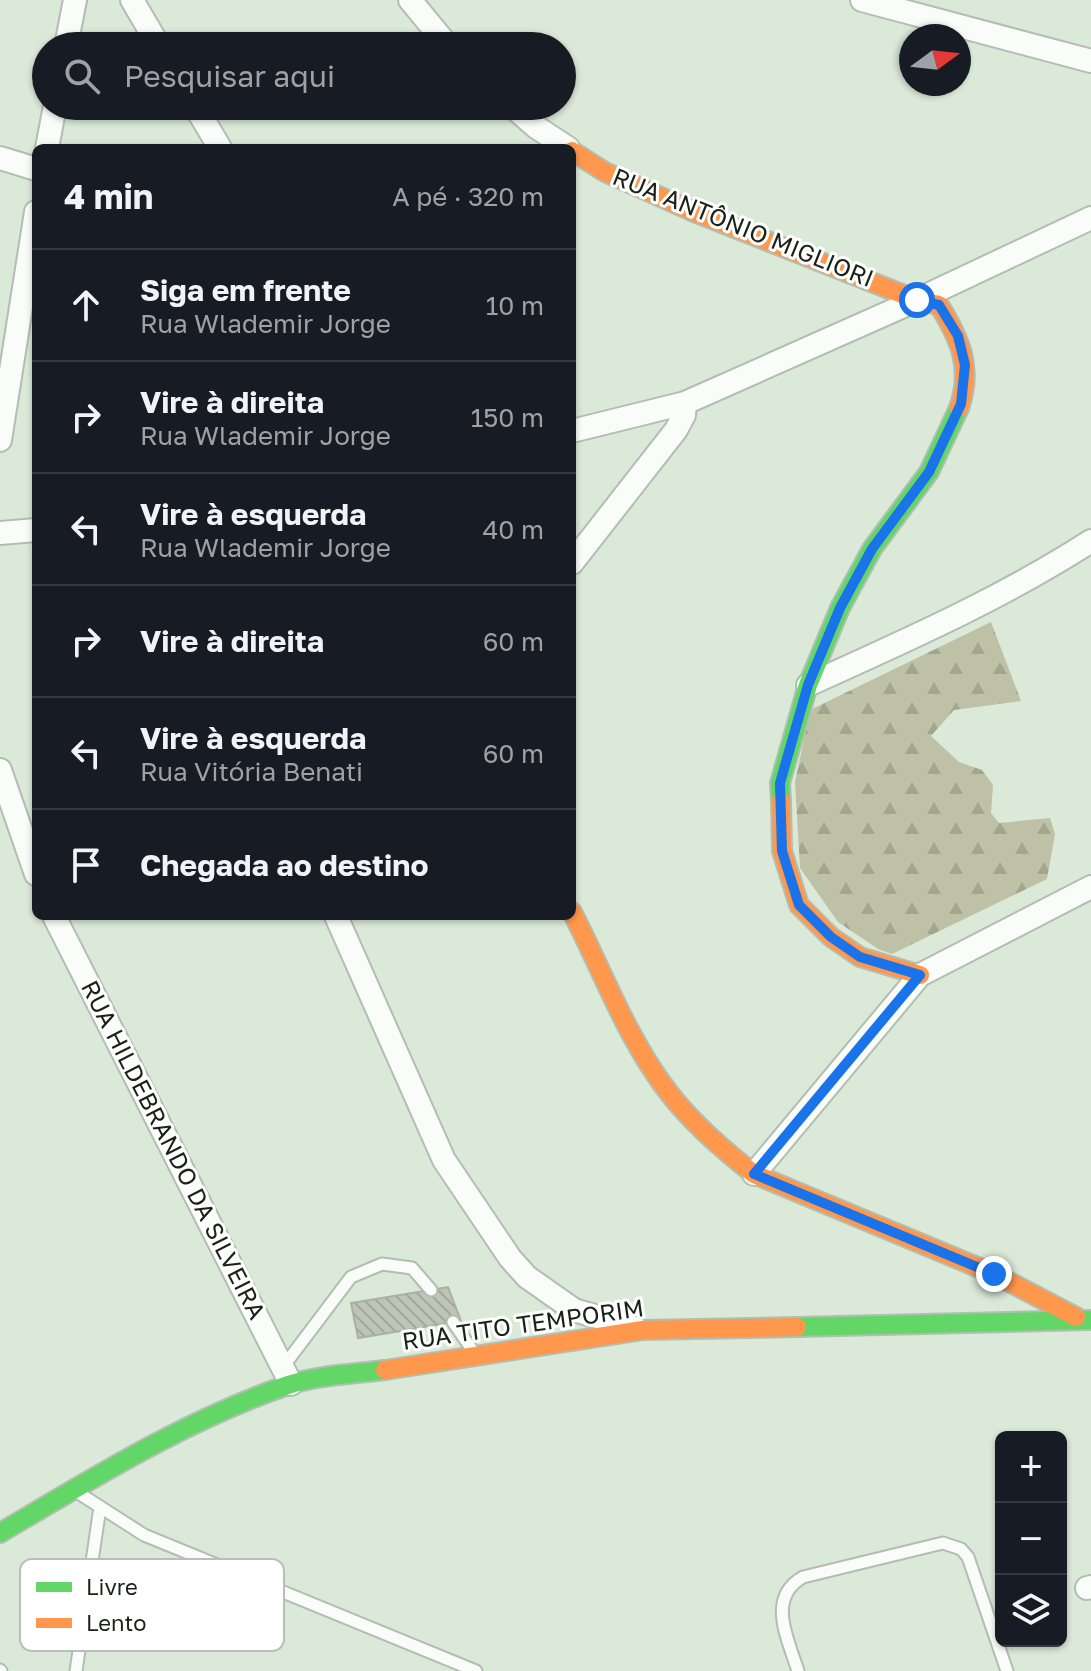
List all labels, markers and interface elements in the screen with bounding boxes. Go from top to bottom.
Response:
north arrow [899,24,971,96]
search box [32,32,576,120]
icon: search [60,54,104,98]
text: Pesquisar aqui [124,58,335,94]
street label: RUA ANTÔNIO MIGLIORI [609,161,878,292]
text: 4 min [64,176,153,216]
text: A pé · 320 m [392,181,544,212]
text: Siga em frente [140,272,351,308]
route start [899,282,935,318]
icon: ahead [64,283,108,327]
text: 10 m [486,290,544,321]
text: Rua Wlademir Jorge [140,308,391,339]
text: Vire à direita [140,384,324,420]
icon: right [64,395,108,439]
text: 150 m [471,402,544,433]
text: Rua Wlademir Jorge [140,420,391,451]
text: Vire à esquerda [140,496,366,532]
icon: left [64,507,108,551]
text: 40 m [483,514,544,545]
text: Rua Wlademir Jorge [140,532,391,563]
icon: right [64,619,108,663]
text: Vire à direita [140,623,324,659]
text: 60 m [483,626,544,657]
text: Vire à esquerda [140,720,366,756]
icon: left [64,731,108,775]
text: 60 m [483,738,544,769]
text: Rua Vitória Benati [140,756,363,787]
icon: arrive [64,843,108,887]
text: Chegada ao destino [140,847,428,883]
street label: RUA HILDEBRANDO DA SILVEIRA [76,975,273,1324]
route end [976,1256,1012,1292]
street label: RUA TITO TEMPORIM [400,1292,645,1355]
map controls [995,1431,1067,1647]
button: + [995,1431,1067,1503]
button: − [995,1503,1067,1575]
legend [20,1559,284,1651]
text: Livre [86,1573,138,1600]
button: layers [995,1575,1067,1647]
text: Lento [86,1609,146,1636]

